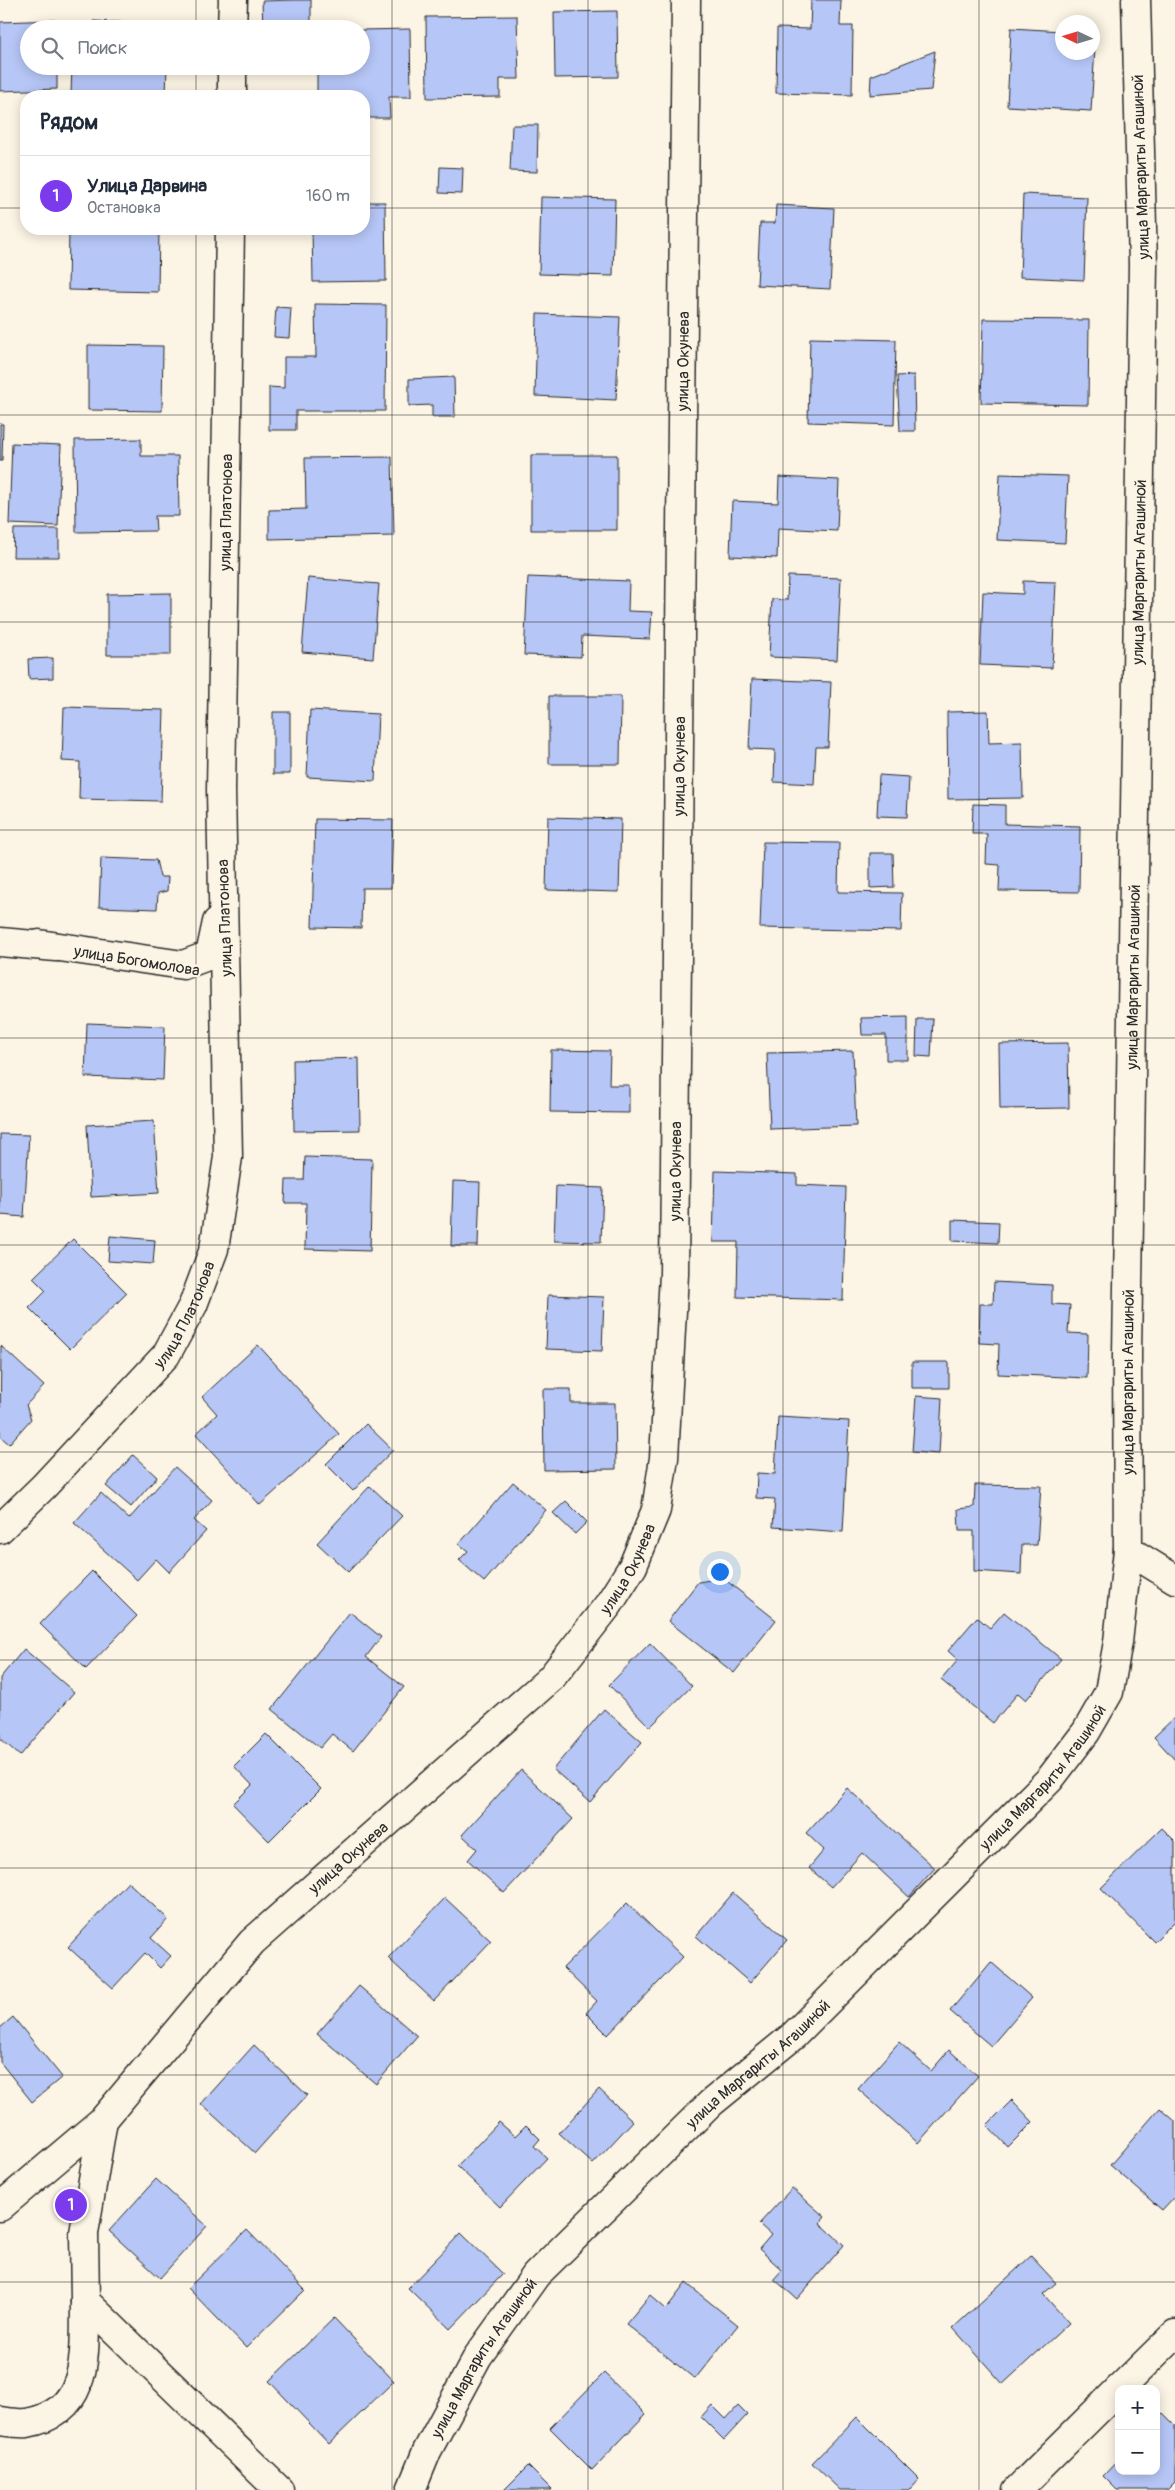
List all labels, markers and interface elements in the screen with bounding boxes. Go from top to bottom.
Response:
north arrow [1055,15,1100,60]
search box [20,20,370,75]
icon: search [38,34,66,62]
text: Поиск [78,36,128,60]
street label: улица Маргариты Агашиной [1128,74,1154,261]
text: Рядом [40,109,98,136]
text: Улица Дарвина [87,174,207,198]
text: 1 [53,186,59,206]
text: 160 m [306,186,350,206]
text: Остановка [87,198,161,218]
street label: улица Окунева [673,311,694,412]
street label: улица Платонова [215,453,237,572]
street label: улица Маргариты Агашиной [1128,479,1151,666]
street label: улица Окунева [669,716,690,817]
street label: улица Платонова [213,859,237,978]
street label: улица Маргариты Агашиной [1122,884,1145,1071]
street label: улица Богомолова [72,941,201,981]
street label: улица Окунева [665,1121,686,1222]
street label: улица Платонова [149,1258,220,1374]
street label: улица Маргариты Агашиной [1118,1289,1139,1476]
street label: улица Окунева [595,1521,660,1619]
your location [707,1559,733,1585]
street label: улица Маргариты Агашиной [975,1701,1111,1855]
street label: улица Окунева [304,1817,393,1899]
street label: улица Маргариты Агашиной [681,1996,835,2134]
pin: 1 [55,2186,87,2224]
street label: улица Маргариты Агашиной [426,2275,541,2443]
map controls [1115,2385,1160,2475]
button: + [1115,2385,1160,2430]
button: − [1115,2430,1160,2475]

